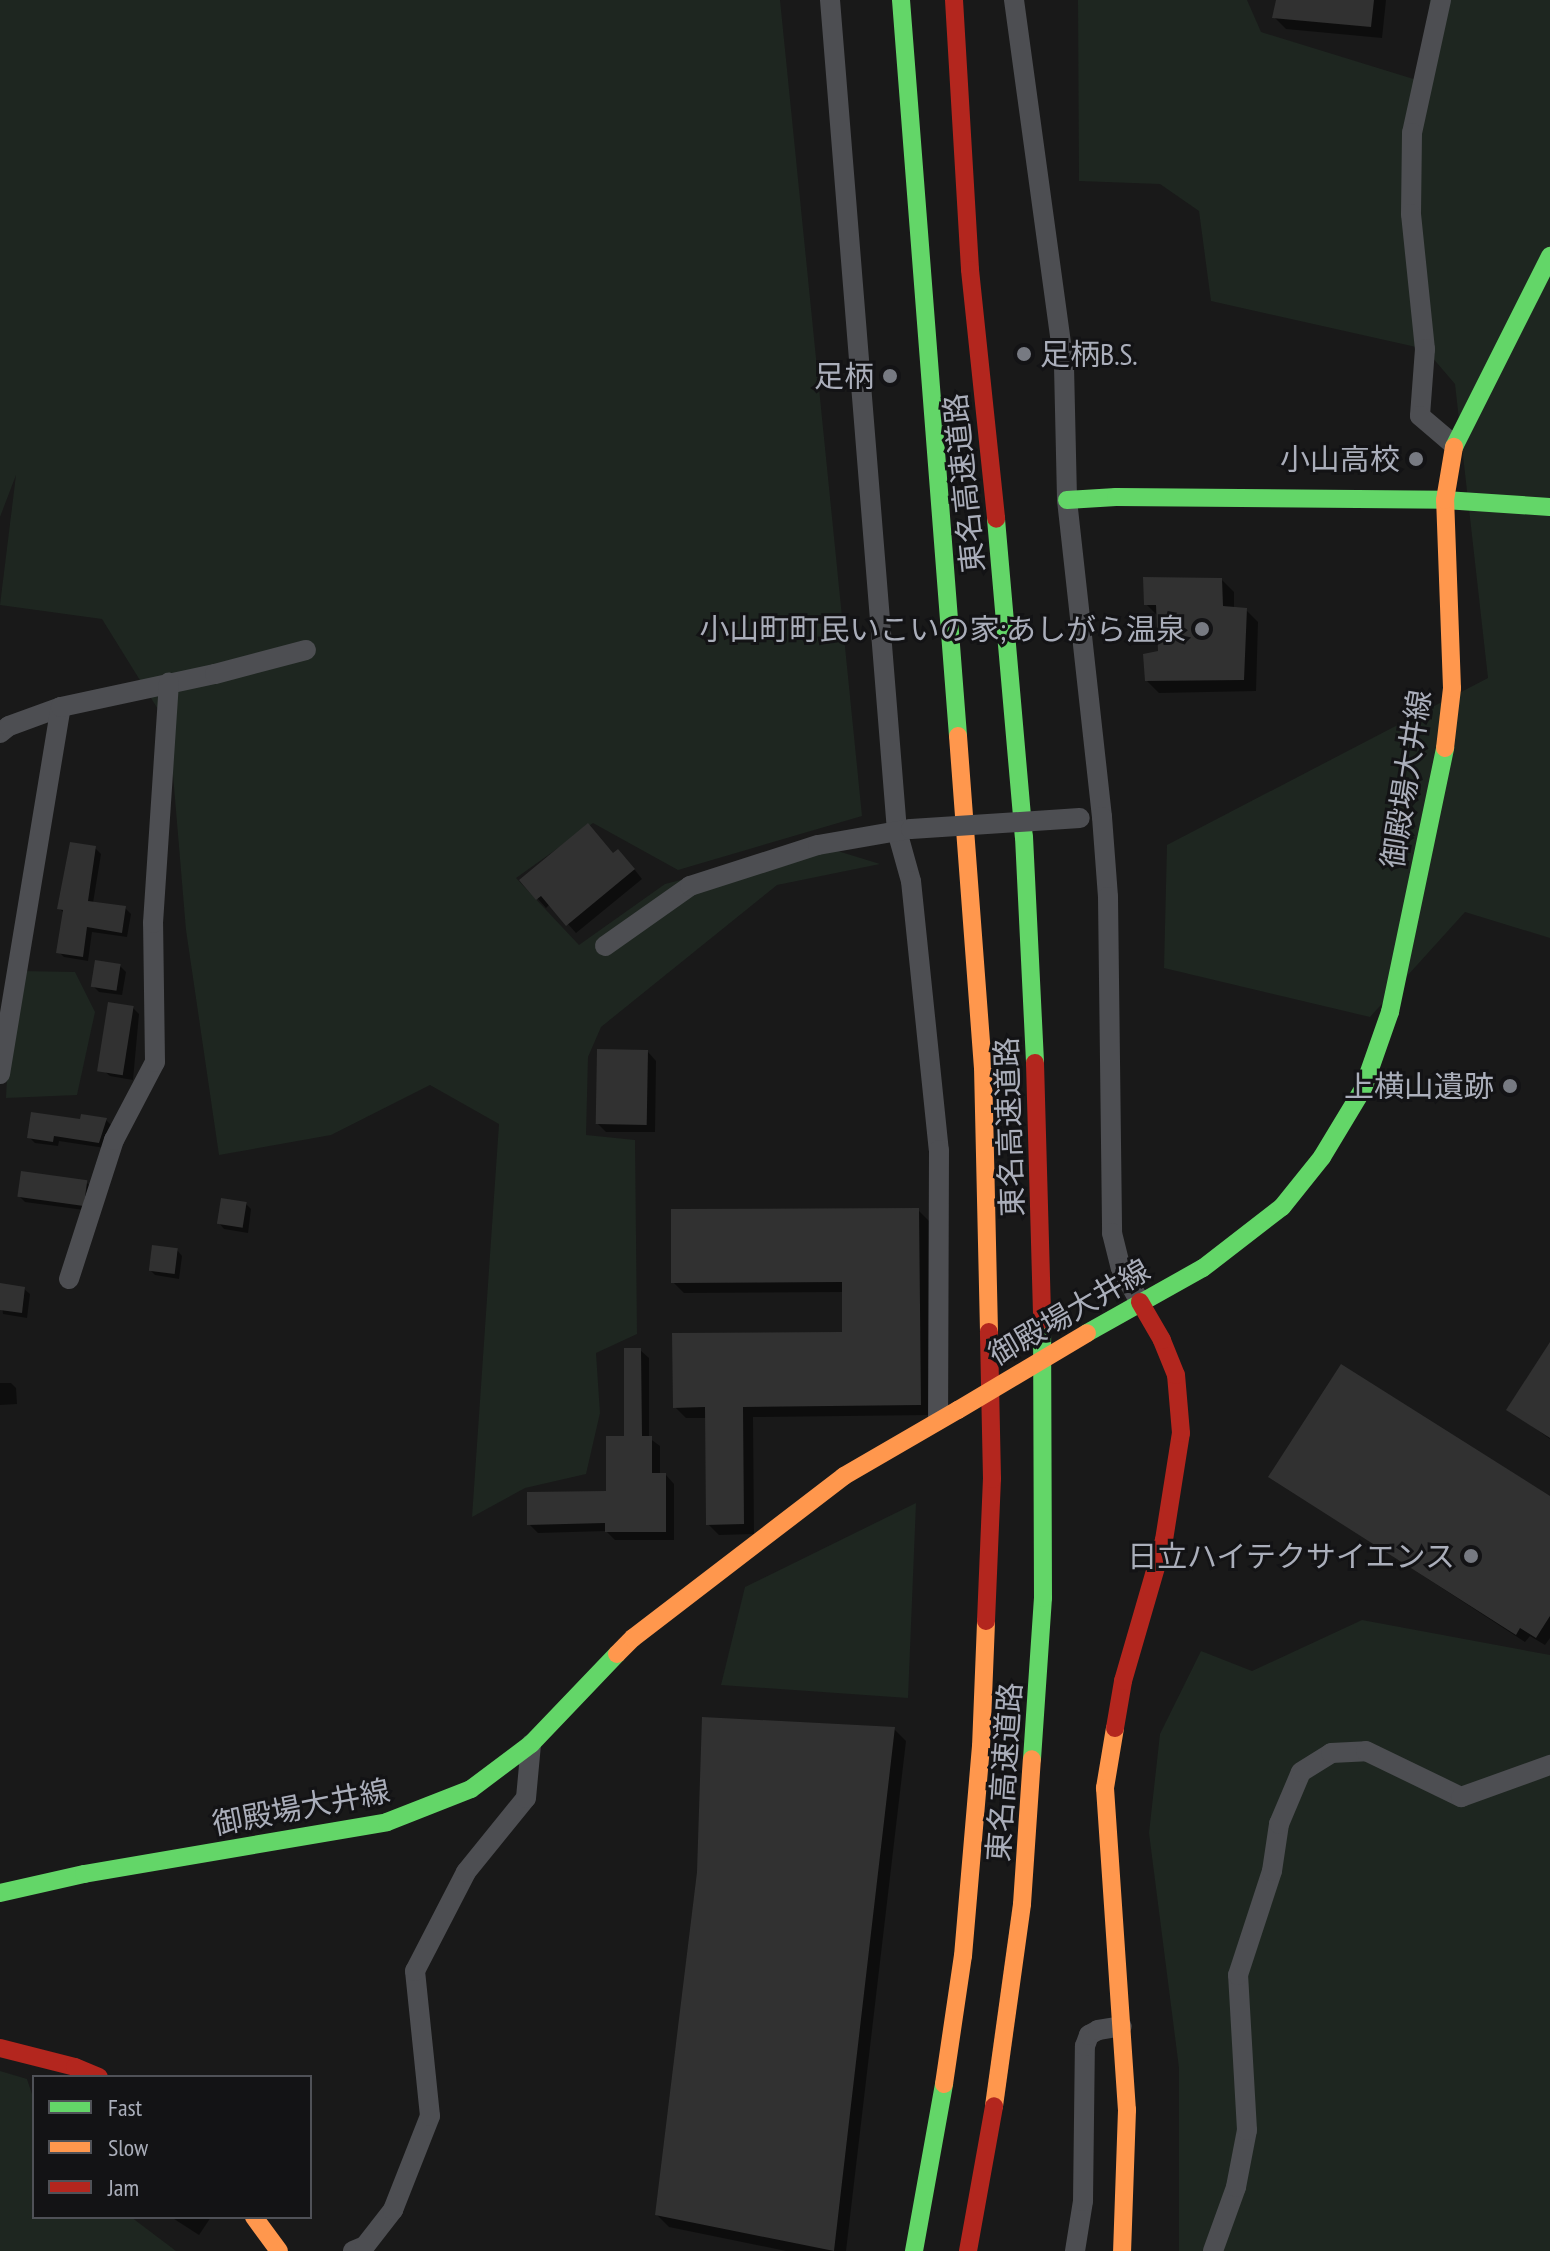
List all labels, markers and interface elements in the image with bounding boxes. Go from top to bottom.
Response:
place label: 足柄B.S. [1040,336,1138,372]
marker: 足柄B.S. [1015,345,1033,363]
place label: 足柄 [814,358,874,394]
marker: 足柄 [881,367,899,385]
street label: 東名高速道路 [937,392,991,574]
place label: 小山高校 [1280,441,1400,477]
marker: 小山高校 [1407,450,1425,468]
place label: 小山町町民いこいの家;あしがら温泉 [700,611,1186,647]
marker: 小山町町民いこいの家;あしがら温泉 [1193,620,1211,638]
street label: 御殿場大井線 [1374,687,1438,871]
street label: 東名高速道路 [988,1036,1030,1218]
place label: 上横山遺跡 [1344,1068,1494,1104]
marker: 上横山遺跡 [1501,1077,1519,1095]
street label: 御殿場大井線 [982,1251,1156,1373]
place label: 日立ハイテクサイエンス [1125,1538,1455,1574]
marker: 日立ハイテクサイエンス [1462,1547,1480,1565]
street label: 東名高速道路 [980,1681,1028,1863]
street label: 御殿場大井線 [209,1772,393,1842]
legend [32,2075,312,2219]
text: Fast [108,2092,142,2123]
text: Slow [108,2132,148,2163]
text: Jam [108,2172,139,2203]

